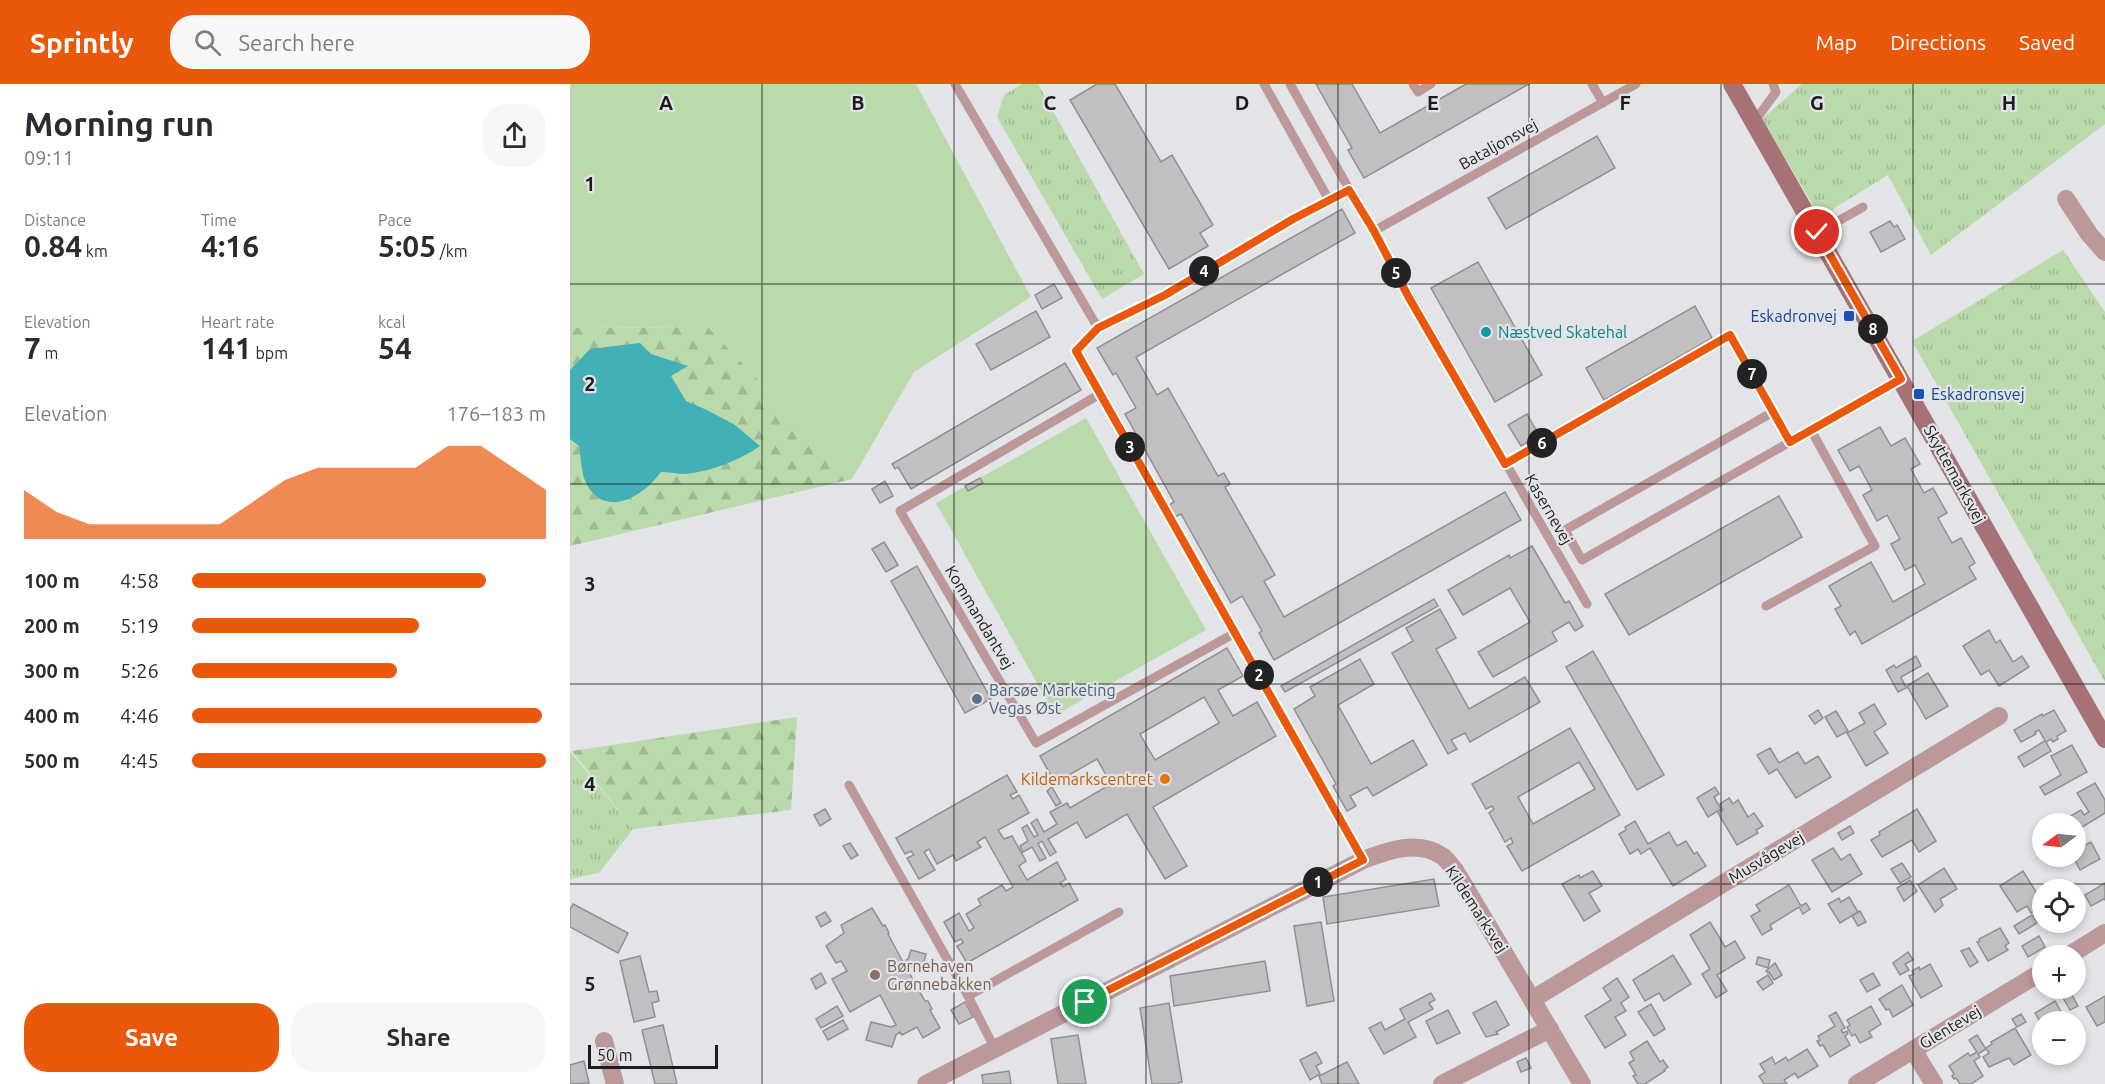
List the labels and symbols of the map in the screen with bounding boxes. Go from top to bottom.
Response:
text: A [659,91,673,114]
text: B [851,91,865,114]
text: C [1044,91,1057,114]
text: D [1235,91,1249,114]
text: E [1427,91,1439,114]
text: F [1619,91,1631,114]
text: G [1810,91,1824,114]
text: H [2002,91,2016,114]
street label: Bataljonsvej [1456,115,1540,173]
text: 1 [584,172,596,195]
pin [1791,206,1842,257]
pin: 4 [1189,256,1219,286]
pin: 5 [1381,258,1411,288]
place label: Eskadronvej [1750,307,1837,325]
marker: Eskadronvej [1842,309,1856,323]
pin: 8 [1858,314,1888,344]
place label: Næstved Skatehal [1498,323,1627,341]
marker: Næstved Skatehal [1479,325,1493,339]
pin: 7 [1737,359,1767,389]
text: 2 [584,372,596,395]
place label: Eskadronsvej [1931,385,2025,403]
marker: Eskadronsvej [1912,387,1926,401]
street label: Skyttemarksvej [1921,422,1989,526]
pin: 6 [1527,428,1557,458]
pin: 3 [1115,432,1145,462]
street label: Kasernevej [1522,471,1576,547]
street label: Kommandantvej [942,562,1018,672]
text: 3 [584,572,596,595]
pin: 2 [1244,660,1274,690]
place label: Barsøe Marketing Vegas Øst [989,681,1116,717]
marker: Barsøe Marketing Vegas Øst [970,692,984,706]
place label: Kildemarkscentret [1021,770,1154,788]
text: 4 [584,772,596,795]
marker: Kildemarkscentret [1158,772,1172,786]
north arrow [2032,813,2086,867]
street label: Musvågevej [1725,828,1807,886]
street label: Kildemarksvej [1442,862,1512,956]
pin: 1 [1303,867,1333,897]
place label: Børnehaven Grønnebakken [887,957,992,993]
marker: Børnehaven Grønnebakken [868,968,882,982]
text: 5 [584,972,596,995]
pin [1059,976,1110,1027]
street label: Glentevej [1916,1002,1984,1052]
scale bar [588,1042,718,1070]

